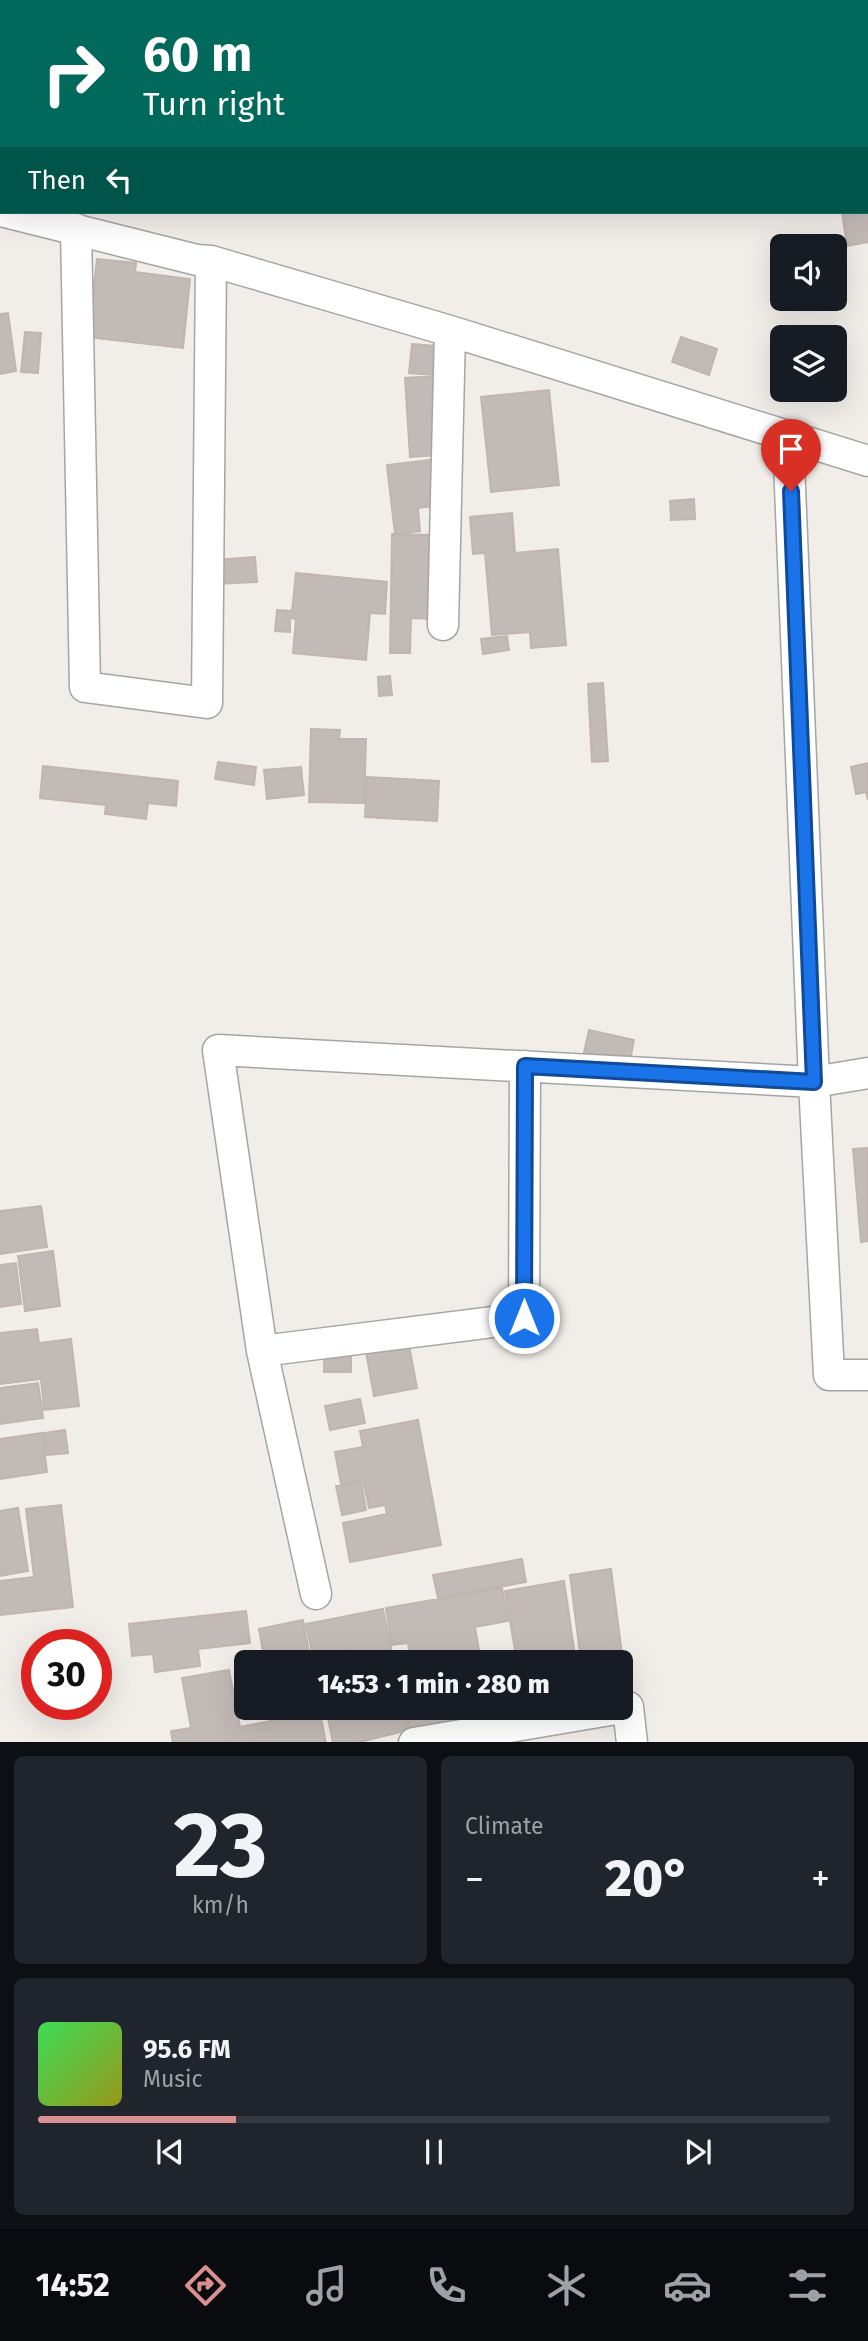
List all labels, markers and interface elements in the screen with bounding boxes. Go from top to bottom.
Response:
text: 60 m [143,25,252,84]
icon: right [28,28,119,119]
text: Turn right [143,85,285,123]
icon: left [100,161,138,199]
text: Then [28,165,86,196]
map controls [770,234,847,402]
button: sound [770,234,847,311]
button: layers [770,325,847,402]
pin [761,419,821,491]
icon: arrive [772,430,810,468]
position arrow [487,1281,561,1355]
speed limit sign: 30 [21,1629,112,1720]
text: 14:53 · 1 min · 280 m [317,1669,550,1700]
text: 23 [174,1791,267,1900]
text: Climate [465,1812,544,1840]
text: 20° [605,1847,690,1910]
text: − [465,1856,484,1902]
text: + [811,1856,830,1902]
text: km/h [192,1891,249,1919]
text: 95.6 FM [143,2034,231,2065]
text: Music [143,2065,203,2093]
icon: previous [151,2133,189,2171]
icon: pause [415,2133,453,2171]
icon: next [679,2133,717,2171]
icon: directions [181,2261,230,2310]
icon: music [302,2261,351,2310]
icon: phone [422,2261,471,2310]
icon: climate [542,2261,591,2310]
icon: car [663,2261,712,2310]
icon: filters [783,2261,832,2310]
text: 14:52 [36,2266,110,2304]

